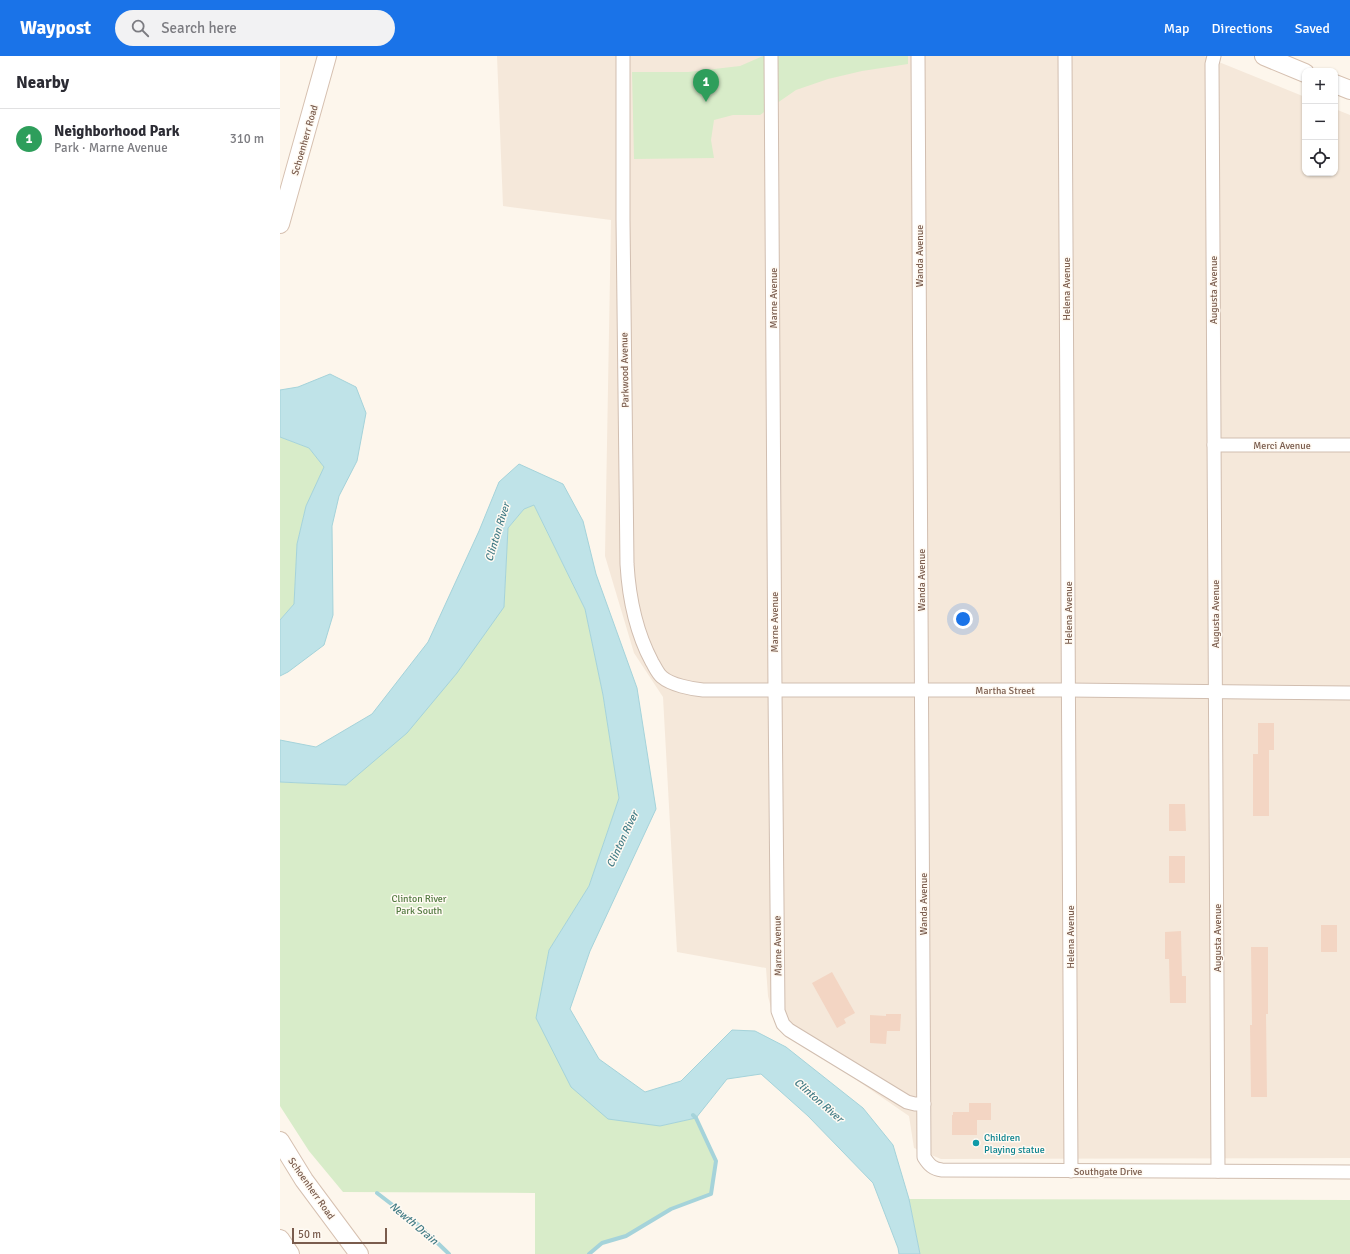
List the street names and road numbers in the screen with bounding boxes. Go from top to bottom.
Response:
street label: Schoenherr Road [289,104,321,177]
street label: Wanda Avenue [914,225,926,287]
street label: Augusta Avenue [1208,256,1220,324]
street label: Helena Avenue [1061,257,1073,321]
street label: Marne Avenue [768,268,780,328]
street label: Parkwood Avenue [618,332,632,408]
street label: Merci Avenue [1253,440,1311,452]
street label: Wanda Avenue [916,549,928,611]
street label: Augusta Avenue [1210,580,1222,648]
street label: Helena Avenue [1063,581,1075,645]
street label: Marne Avenue [769,592,781,652]
street label: Martha Street [975,685,1035,697]
street label: Wanda Avenue [918,873,930,935]
street label: Augusta Avenue [1212,904,1224,972]
street label: Helena Avenue [1065,905,1077,969]
street label: Marne Avenue [771,915,785,976]
street label: Schoenherr Road [285,1155,337,1222]
street label: Southgate Drive [1074,1166,1142,1178]

